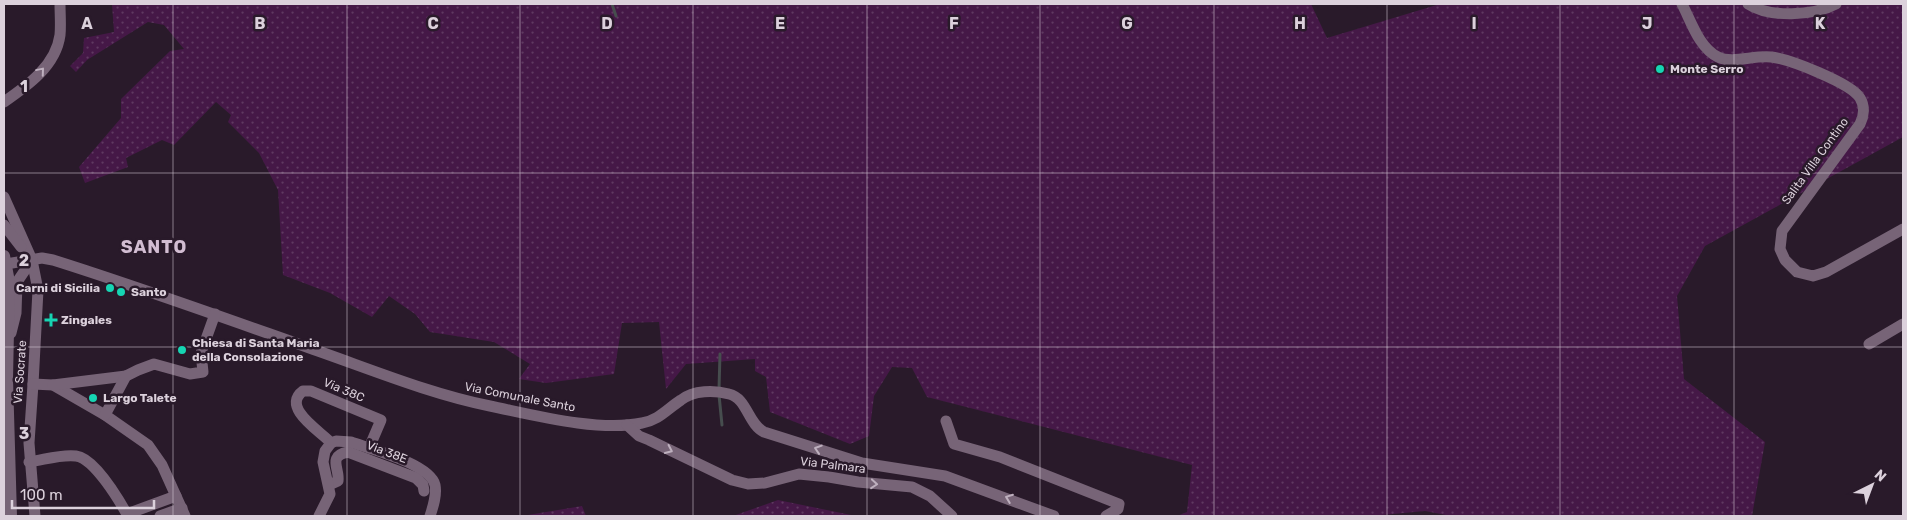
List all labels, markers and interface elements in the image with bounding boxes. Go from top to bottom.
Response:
text: A [81,14,93,33]
text: B [254,14,266,33]
text: C [427,14,439,33]
text: D [601,14,613,33]
text: E [775,14,785,33]
text: F [949,14,959,33]
text: G [1121,14,1133,33]
text: H [1294,14,1306,33]
text: I [1471,14,1477,33]
text: J [1642,14,1652,33]
text: K [1815,14,1826,33]
place label: Monte Serro [1670,62,1743,76]
marker: Monte Serro [1654,63,1666,75]
one-way arrow [35,68,44,77]
text: 1 [20,77,28,96]
street label: Salita Villa Contino [1779,115,1851,207]
district label: SANTO [121,236,187,258]
text: 2 [19,251,29,270]
place label: Carni di Sicilia [16,281,100,295]
marker: Carni di Sicilia [104,282,116,294]
place label: Santo [131,285,167,299]
marker: Santo [115,286,127,298]
place label: Zingales [61,313,112,327]
marker: Zingales [45,314,57,326]
place label: Chiesa di Santa Maria della Consolazione [192,336,320,364]
street label: Via Socrate [11,339,29,404]
marker: Chiesa di Santa Maria della Consolazione [176,344,188,356]
street label: Via 38C [321,375,367,405]
street label: Via Comunale Santo [464,379,577,415]
place label: Largo Talete [103,391,177,405]
marker: Largo Talete [87,392,99,404]
text: 3 [19,424,29,443]
street label: Via 38E [365,438,409,466]
one-way arrow [664,443,673,454]
one-way arrow [815,445,823,455]
street label: Via Palmara [799,454,867,476]
north arrow [1847,460,1897,510]
text: N [1871,466,1890,485]
scale bar [12,478,155,510]
one-way arrow [870,478,878,489]
text: 100 m [20,486,62,504]
one-way arrow [1005,494,1014,504]

